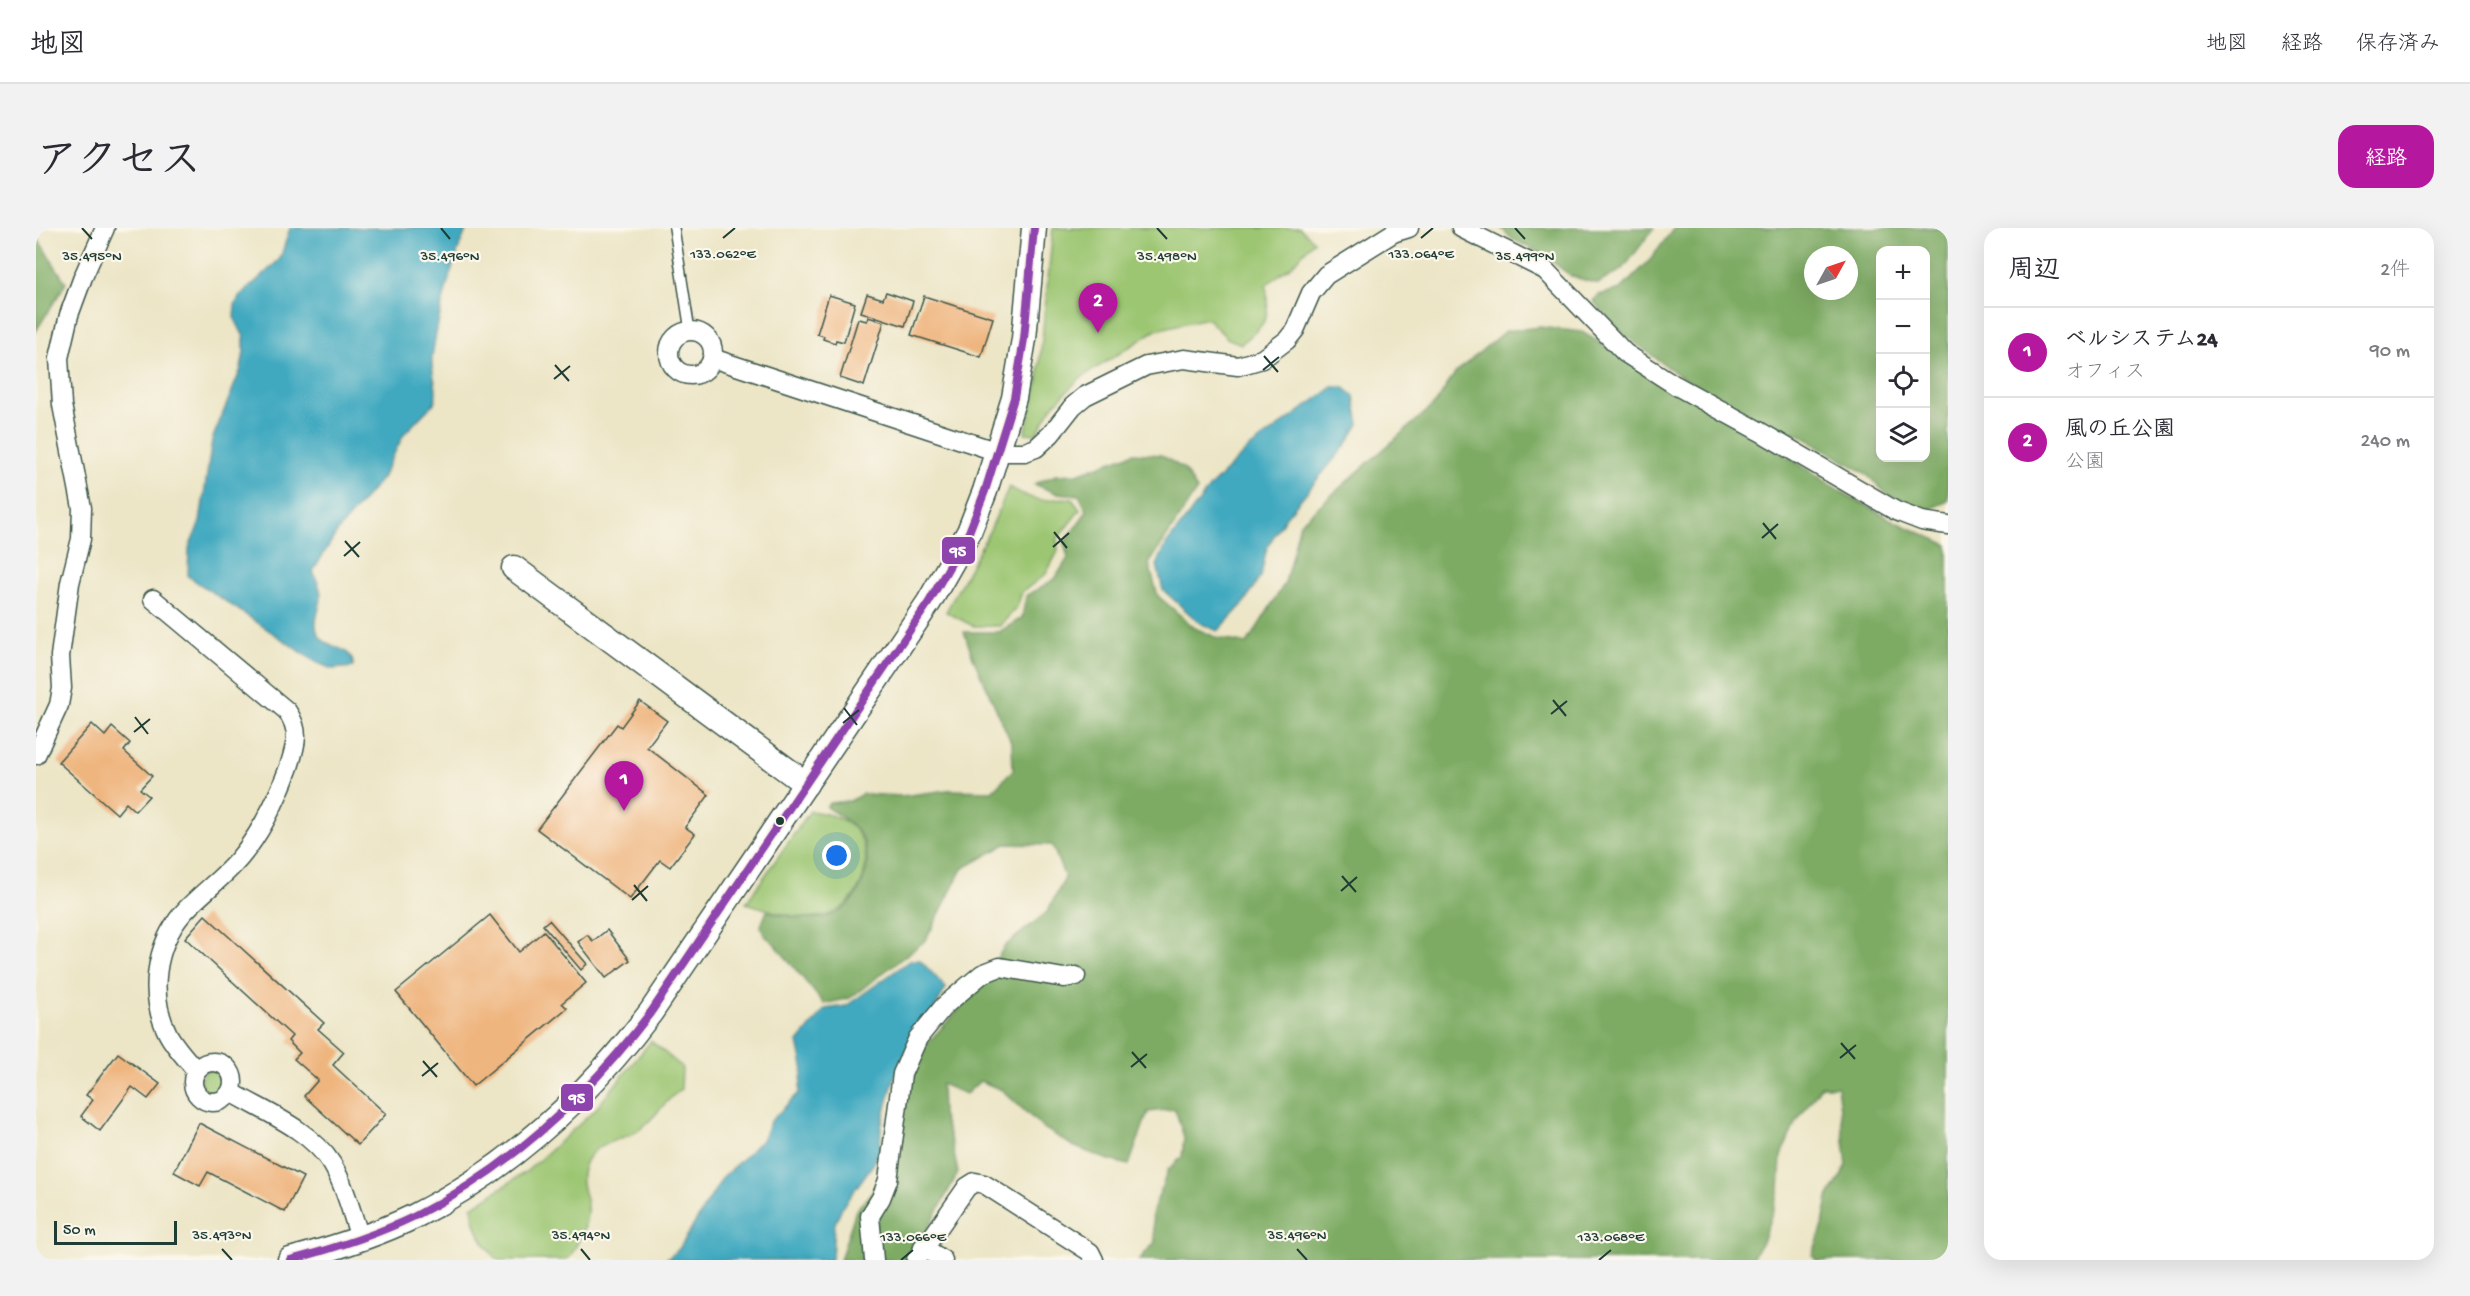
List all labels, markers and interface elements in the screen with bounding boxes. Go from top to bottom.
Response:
text: 地図 [30,30,86,63]
text: 地図 [2206,33,2248,58]
text: 経路 [2281,33,2323,58]
text: 保存済み [2356,33,2440,58]
button: 経路 [2338,125,2434,188]
text: アクセス [36,140,201,189]
text: 133.062°E [689,246,757,264]
text: 133.064°E [1387,246,1454,264]
north arrow [1804,246,1858,300]
map controls [1876,246,1930,462]
button: + [1876,246,1930,300]
text: 35.495°N [61,248,122,266]
text: 35.496°N [419,248,480,266]
text: 35.498°N [1136,248,1197,266]
text: 35.499°N [1494,248,1555,266]
text: 周辺 [2008,257,2060,288]
text: 2件 [2380,260,2410,283]
pin: 2 [1078,284,1118,333]
button: − [1876,300,1930,354]
text: ベルシステム24 [2065,328,2218,354]
text: 1 [2023,341,2032,364]
text: 90 m [2370,341,2410,364]
button: locate [1876,354,1930,408]
text: オフィス [2065,362,2145,385]
button: layers [1876,408,1930,462]
text: 風の丘公園 [2065,418,2175,444]
text: 2 [2023,431,2032,454]
text: 240 m [2360,431,2410,454]
text: 公園 [2065,452,2105,475]
line badge: 95 [941,536,976,565]
text: 95 [949,544,967,563]
pin: 1 [604,762,644,811]
unlabelled marker [774,815,786,827]
your location [822,841,851,870]
line badge: 95 [560,1083,594,1112]
text: 95 [568,1091,586,1110]
scale bar [54,1218,177,1246]
text: 50 m [63,1222,96,1241]
text: 35.493°N [191,1227,252,1245]
text: 35.494°N [551,1227,611,1245]
text: 35.496°N [1266,1227,1327,1245]
text: 133.066°E [879,1229,947,1247]
text: 133.068°E [1577,1229,1645,1247]

